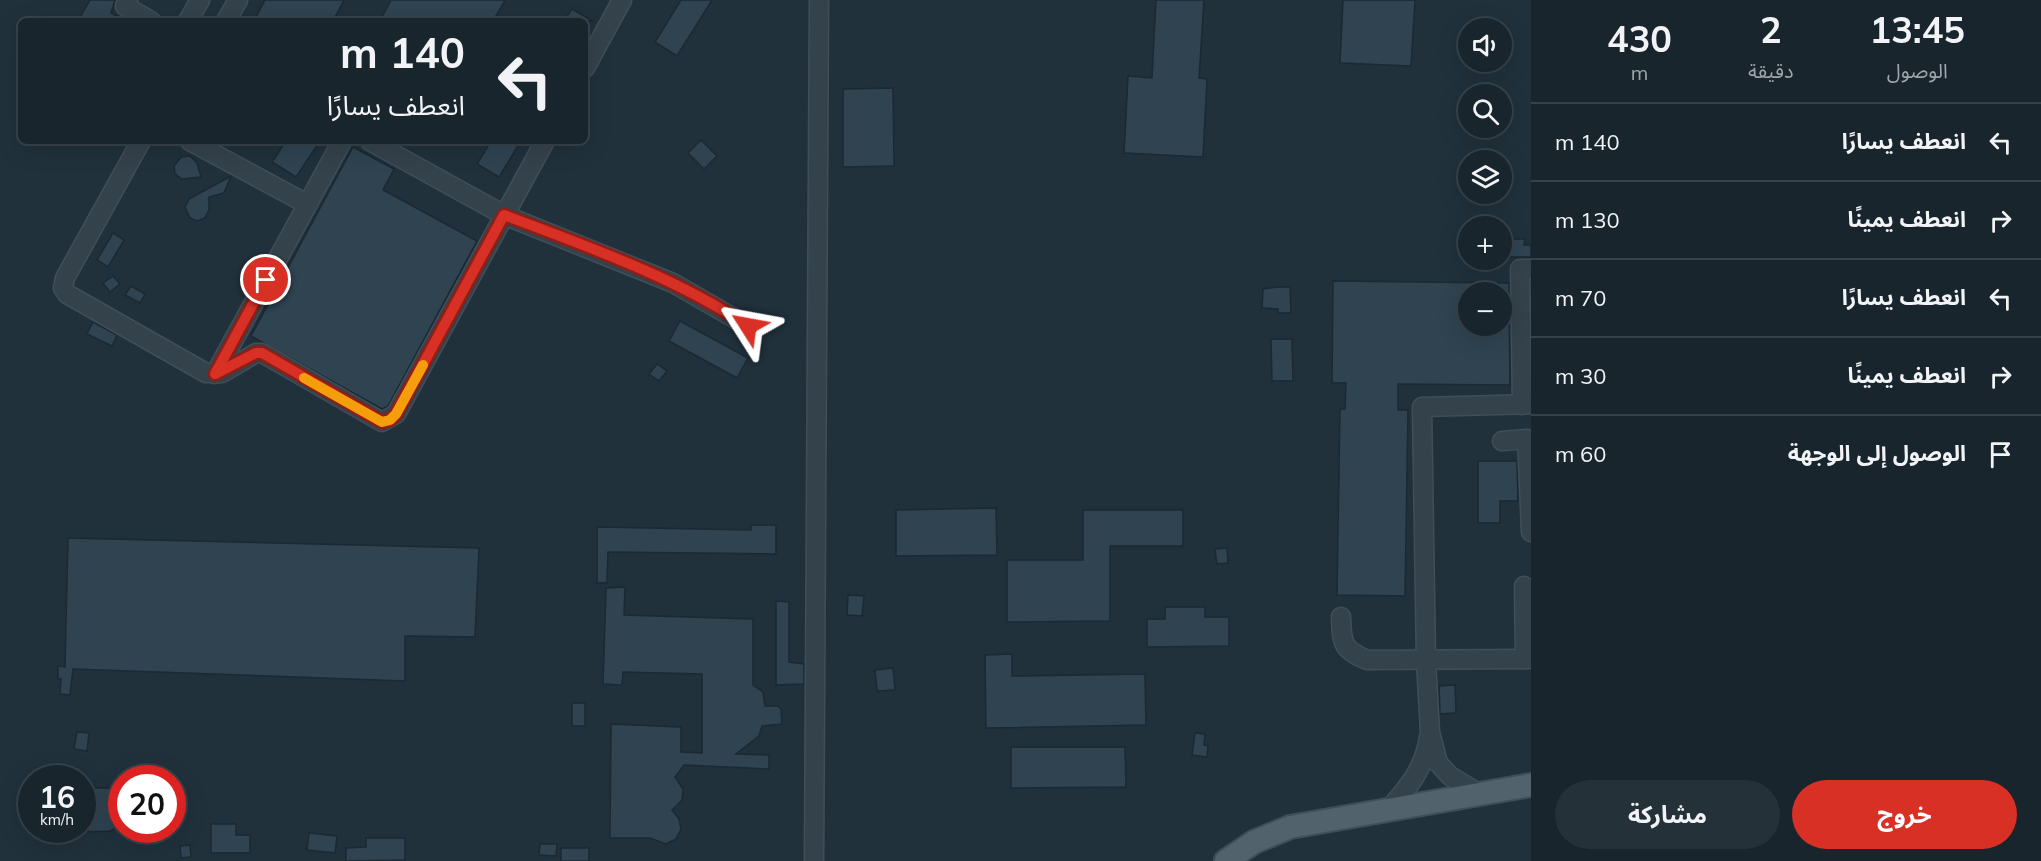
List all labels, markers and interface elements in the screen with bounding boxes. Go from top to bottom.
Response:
text: 2 [1760,7,1782,52]
text: 13:45 [1870,7,1965,52]
text: 430 [1607,16,1672,61]
map controls [1458,18,1512,336]
button: sound [1458,18,1512,72]
text: 140 m [340,26,465,79]
icon: left [486,42,564,120]
text: دقيقة [1748,58,1794,83]
text: الوصول [1887,58,1948,83]
text: m [1631,60,1648,85]
button: search [1458,84,1512,138]
text: انعطف يسارًا [327,88,465,122]
icon: left [1984,126,2017,159]
text: انعطف يسارًا [1842,127,1966,155]
text: 140 m [1555,128,1620,156]
button: layers [1458,150,1512,204]
icon: right [1984,204,2017,237]
text: انعطف يمينًا [1847,205,1966,233]
text: 130 m [1555,206,1620,234]
button: + [1458,216,1512,270]
pin [240,254,291,305]
icon: arrive [249,263,282,296]
button: − [1458,282,1512,336]
icon: left [1984,282,2017,315]
text: انعطف يسارًا [1842,283,1966,311]
text: 70 m [1555,284,1606,312]
position arrow [716,294,780,358]
icon: right [1984,360,2017,393]
text: انعطف يمينًا [1847,361,1966,389]
text: 30 m [1555,362,1606,390]
icon: arrive [1984,438,2017,471]
text: الوصول إلى الوجهة [1788,439,1966,467]
text: 60 m [1555,440,1606,468]
speed limit sign: 20 [108,765,186,843]
text: 16 [39,778,75,816]
button: مشاركة [1555,780,1780,849]
button: خروج [1792,780,2017,849]
text: km/h [40,810,74,829]

